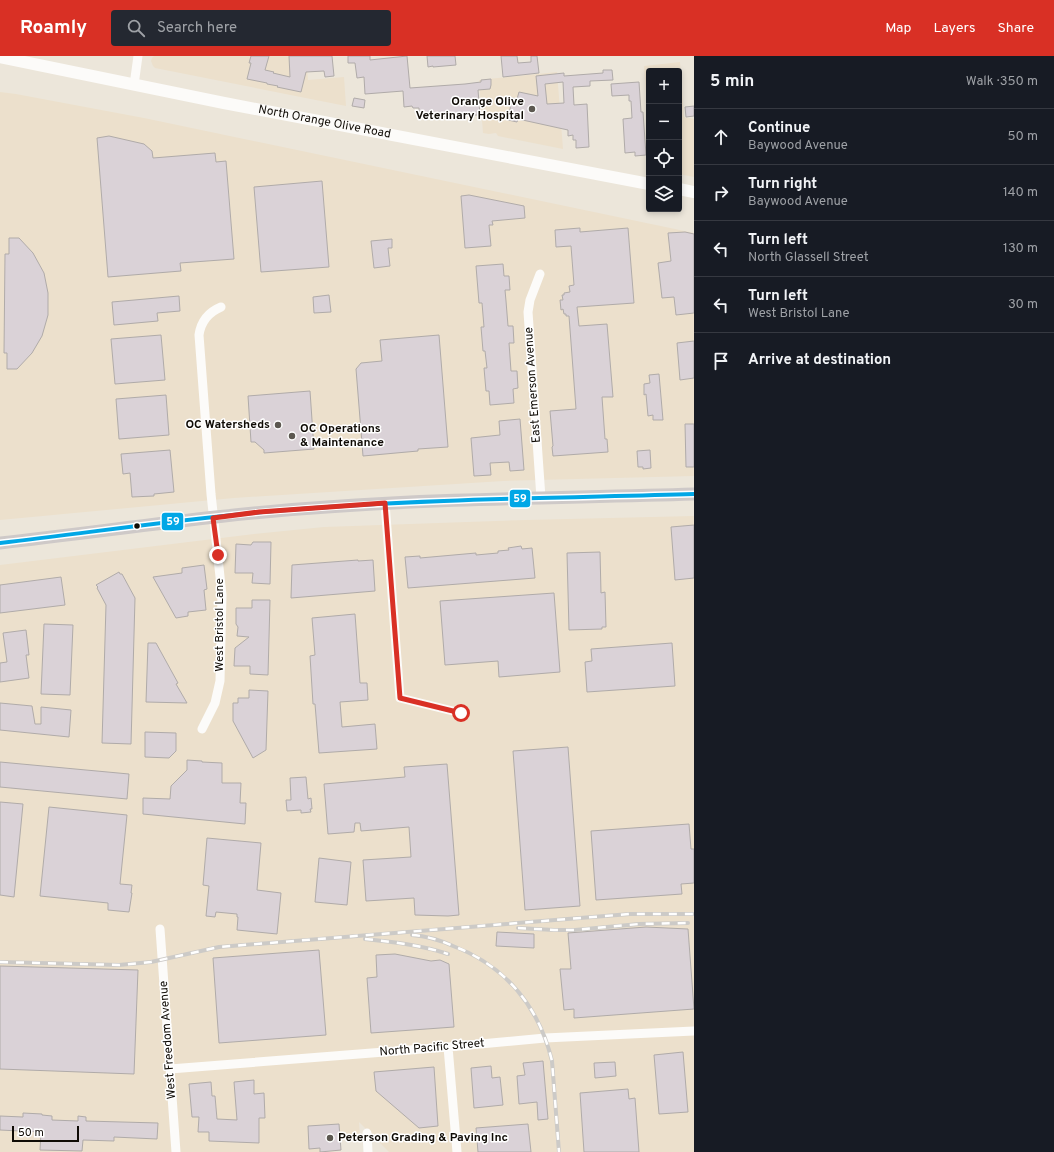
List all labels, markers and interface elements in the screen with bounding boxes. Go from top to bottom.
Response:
search box [111,10,391,46]
text: Roamly [20,16,87,40]
icon: search [125,17,147,39]
text: Search here [157,19,237,38]
text: Map [885,20,911,37]
text: Layers [933,20,975,37]
text: Share [997,20,1034,37]
map controls [646,68,682,212]
button: + [646,68,682,104]
text: 5 min [710,71,754,93]
text: Walk · 350 m [966,74,1038,90]
place label: Orange Olive Veterinary Hospital [415,94,524,124]
street label: North Orange Olive Road [257,102,392,143]
marker: Orange Olive Veterinary Hospital [527,104,537,114]
button: − [646,104,682,140]
text: Continue [748,119,810,138]
icon: ahead [710,126,732,148]
text: 50 m [1008,129,1038,145]
text: Baywood Avenue [748,138,848,154]
button: locate [646,140,682,176]
text: Turn right [748,175,817,194]
button: layers [646,176,682,212]
icon: right [710,182,732,204]
text: 140 m [1003,185,1038,201]
text: Baywood Avenue [748,194,848,210]
text: Turn left [748,231,808,250]
icon: left [710,238,732,260]
text: 130 m [1003,241,1038,257]
text: North Glassell Street [748,250,869,266]
text: Turn left [748,287,808,306]
icon: left [710,294,732,316]
text: 30 m [1008,297,1038,313]
text: West Bristol Lane [748,306,850,322]
street label: East Emerson Avenue [521,326,545,444]
icon: arrive [710,350,732,372]
text: Arrive at destination [748,351,891,370]
place label: OC Watersheds [185,417,270,433]
marker: OC Watersheds [273,420,283,430]
place label: OC Operations & Maintenance [300,421,384,451]
marker: OC Operations & Maintenance [287,431,297,441]
line badge: 59 [509,489,531,508]
text: 59 [513,492,527,506]
line badge: 59 [161,512,184,531]
text: 59 [166,515,180,529]
unlabelled marker [132,521,142,531]
route end [209,546,227,564]
street label: West Bristol Lane [212,578,228,672]
route start [452,704,470,722]
street label: West Freedom Avenue [156,980,180,1100]
street label: North Pacific Street [379,1035,485,1061]
scale bar [12,1124,79,1143]
text: 50 m [18,1126,44,1140]
place label: Peterson Grading & Paving Inc [338,1130,508,1146]
marker: Peterson Grading & Paving Inc [325,1133,335,1143]

